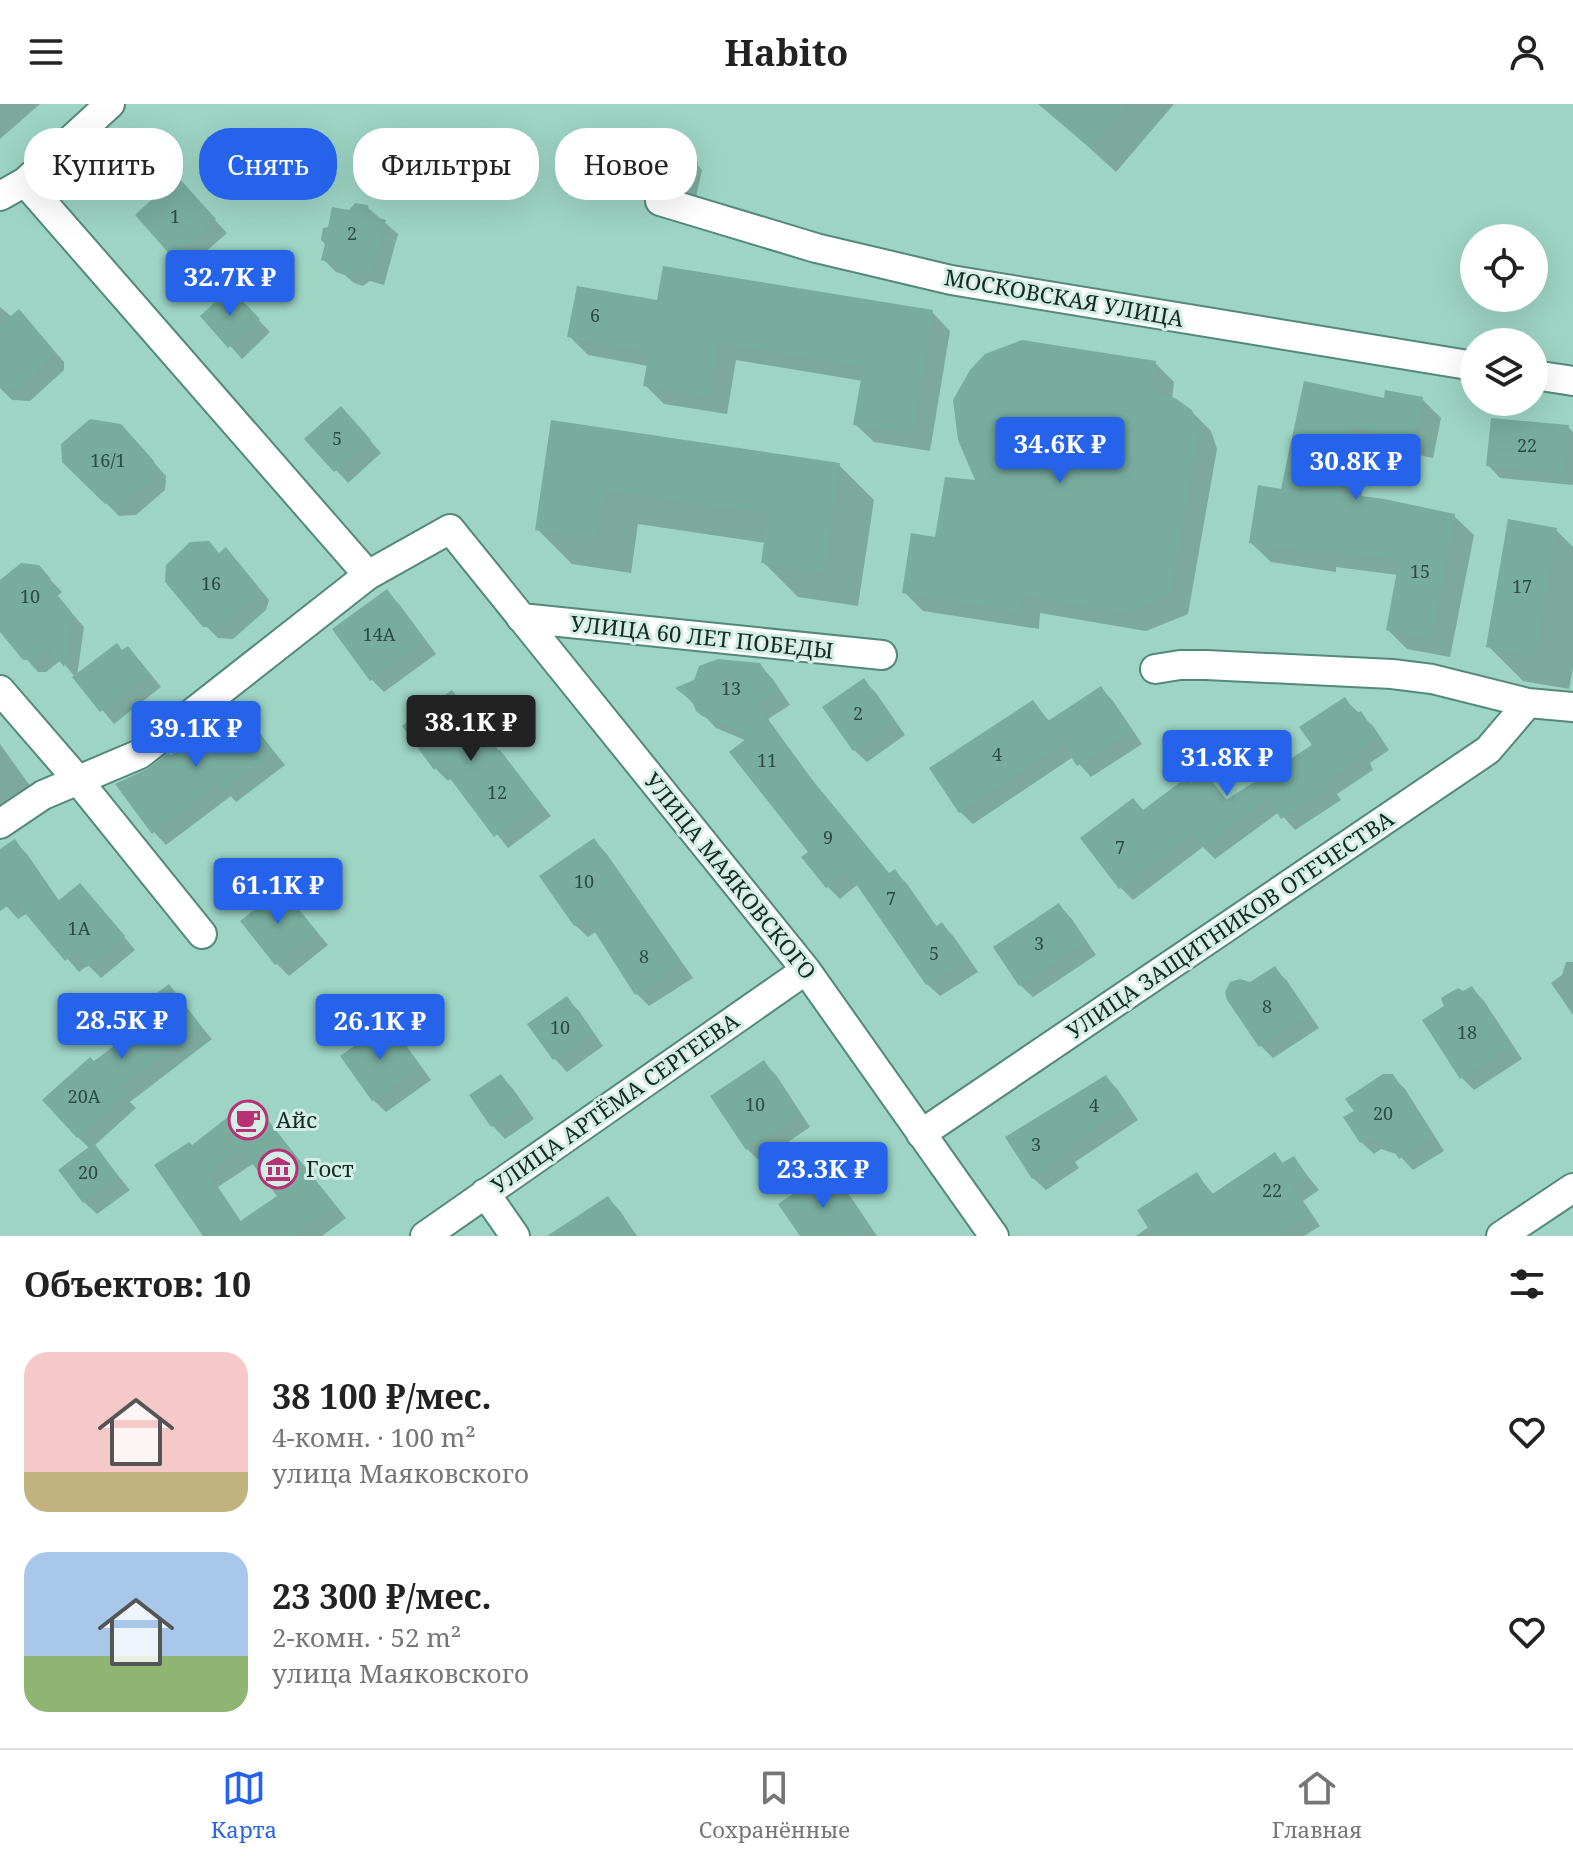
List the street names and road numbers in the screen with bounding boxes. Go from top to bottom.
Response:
street label: МОСКОВСКАЯ УЛИЦА [942,261,1187,333]
street label: УЛИЦА 60 ЛЕТ ПОБЕДЫ [569,607,835,665]
street label: УЛИЦА МАЯКОВСКОГО [638,766,824,985]
street label: УЛИЦА ЗАЩИТНИКОВ ОТЕЧЕСТВА [1060,803,1399,1045]
street label: УЛИЦА АРТЁМА СЕРГЕЕВА [485,1005,745,1199]

